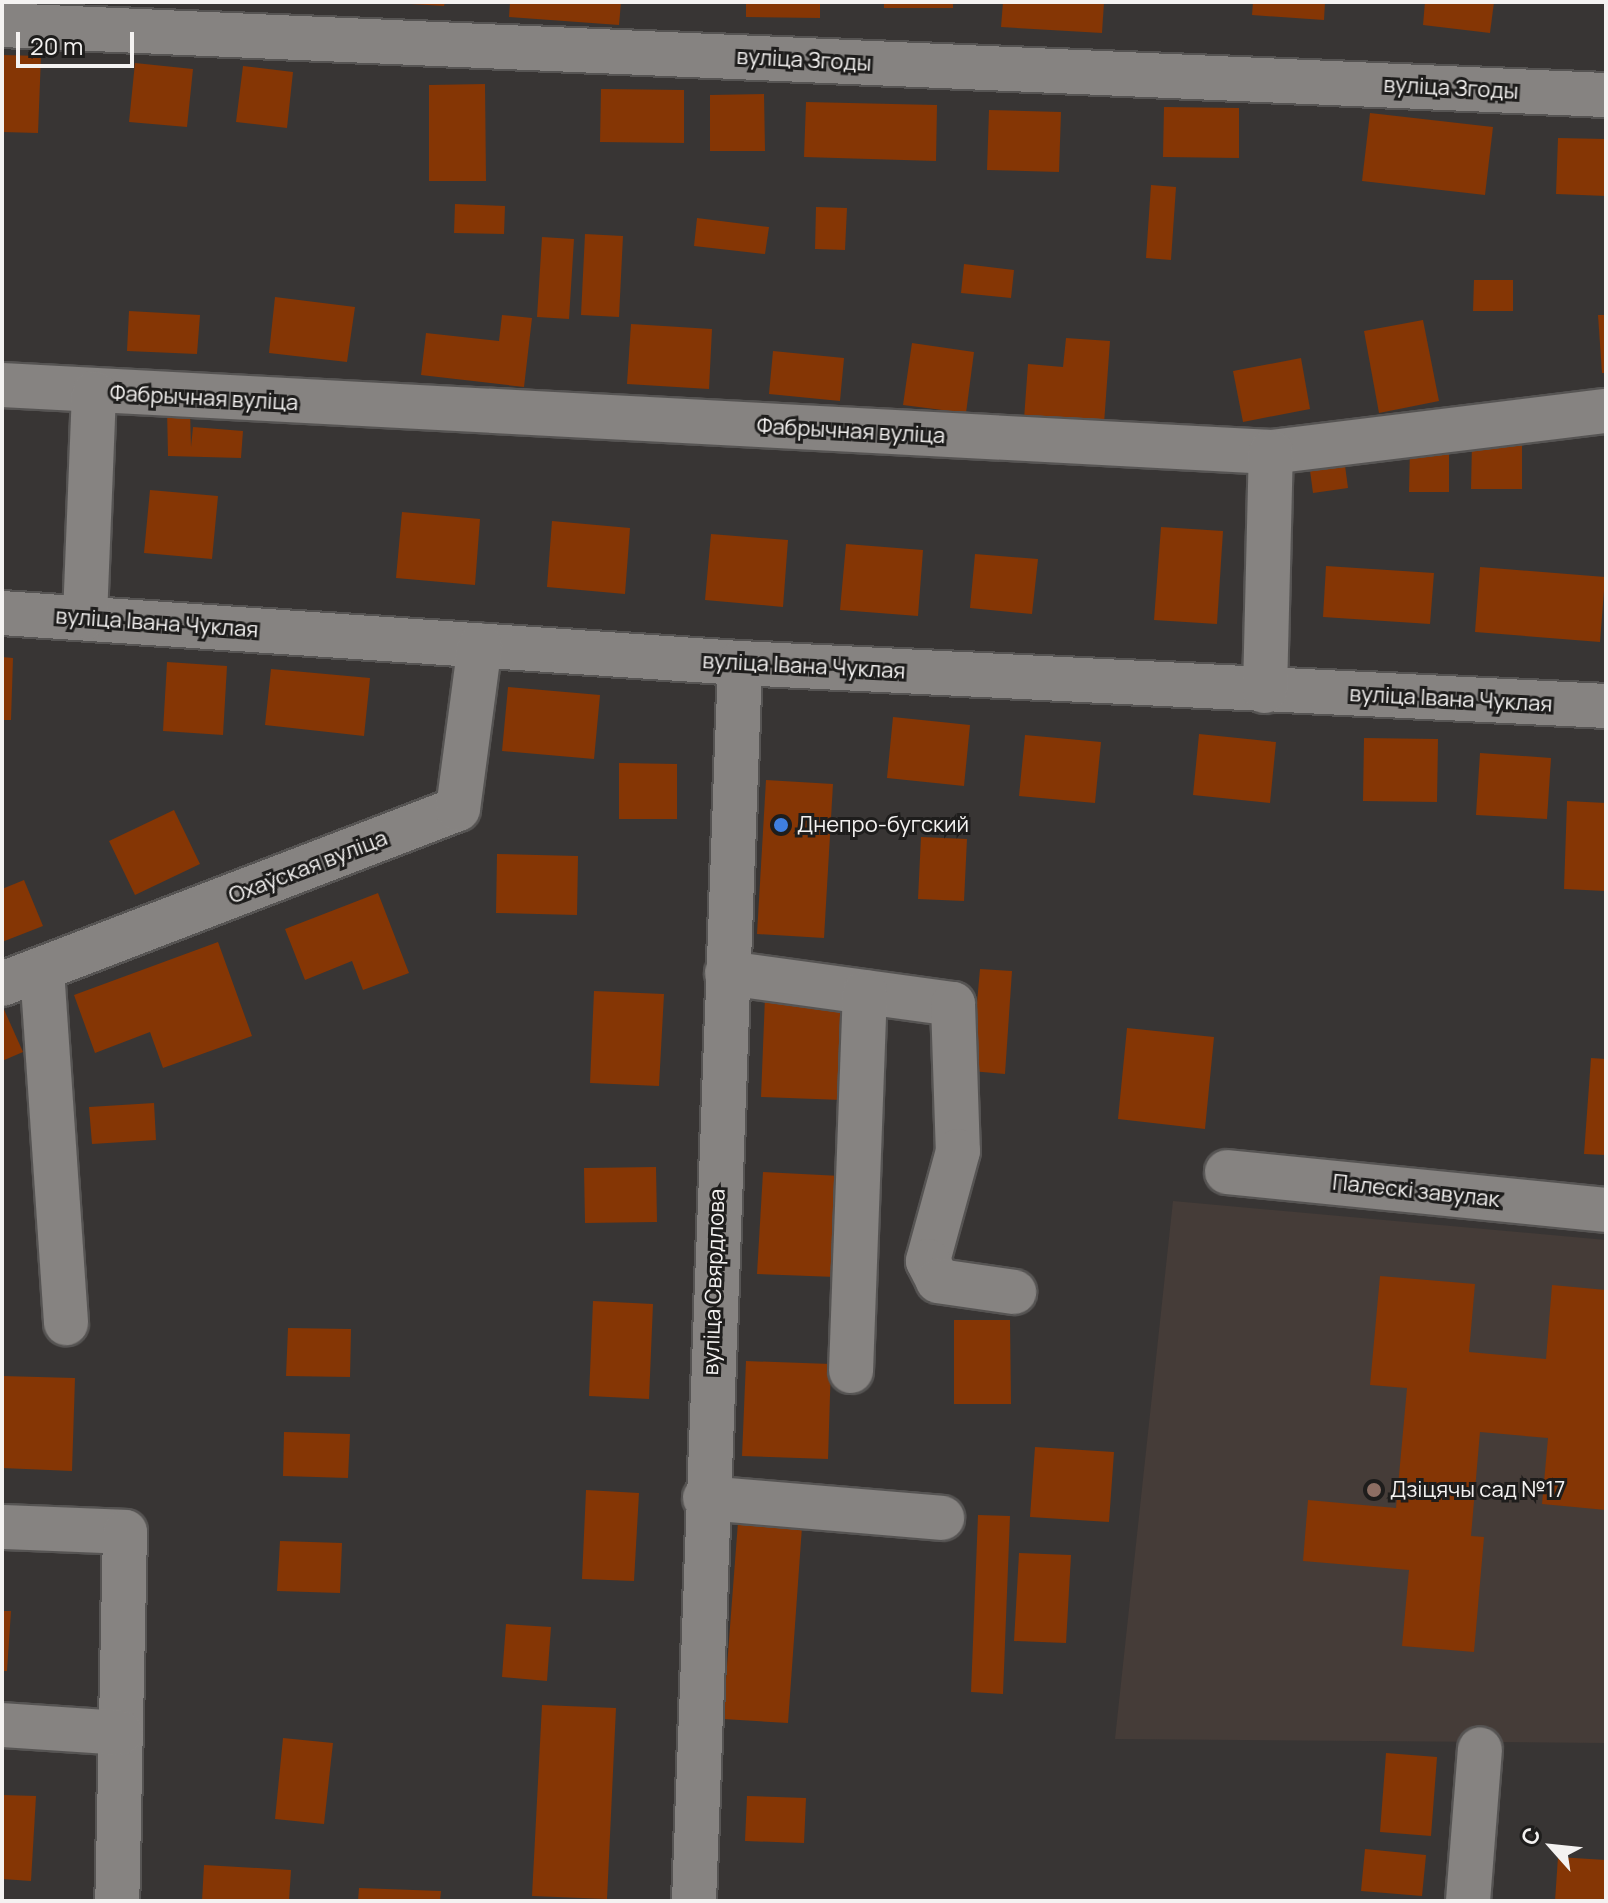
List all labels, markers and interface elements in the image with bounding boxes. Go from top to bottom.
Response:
scale bar [20,16,138,66]
text: 20 m [30,29,83,62]
street label: вуліца Згоды [736,43,872,77]
street label: вуліца Згоды [1383,71,1519,105]
street label: Фабрычная вуліца [109,380,299,416]
street label: Фабрычная вуліца [756,413,946,449]
street label: вуліца Івана Чуклая [55,603,259,643]
street label: вуліца Івана Чуклая [702,647,906,685]
street label: вуліца Івана Чуклая [1349,680,1553,718]
place label: Днепро-бугский [797,812,969,838]
marker: Днепро-бугский [772,816,790,834]
street label: Охаўская вуліца [225,825,391,909]
street label: Палескі завулак [1331,1169,1501,1213]
street label: вуліца Свярдлова [698,1188,730,1376]
place label: Дзіцячы сад №17 [1390,1477,1565,1503]
marker: Дзіцячы сад №17 [1365,1481,1383,1499]
north arrow [1512,1807,1592,1887]
text: С [1514,1822,1548,1850]

